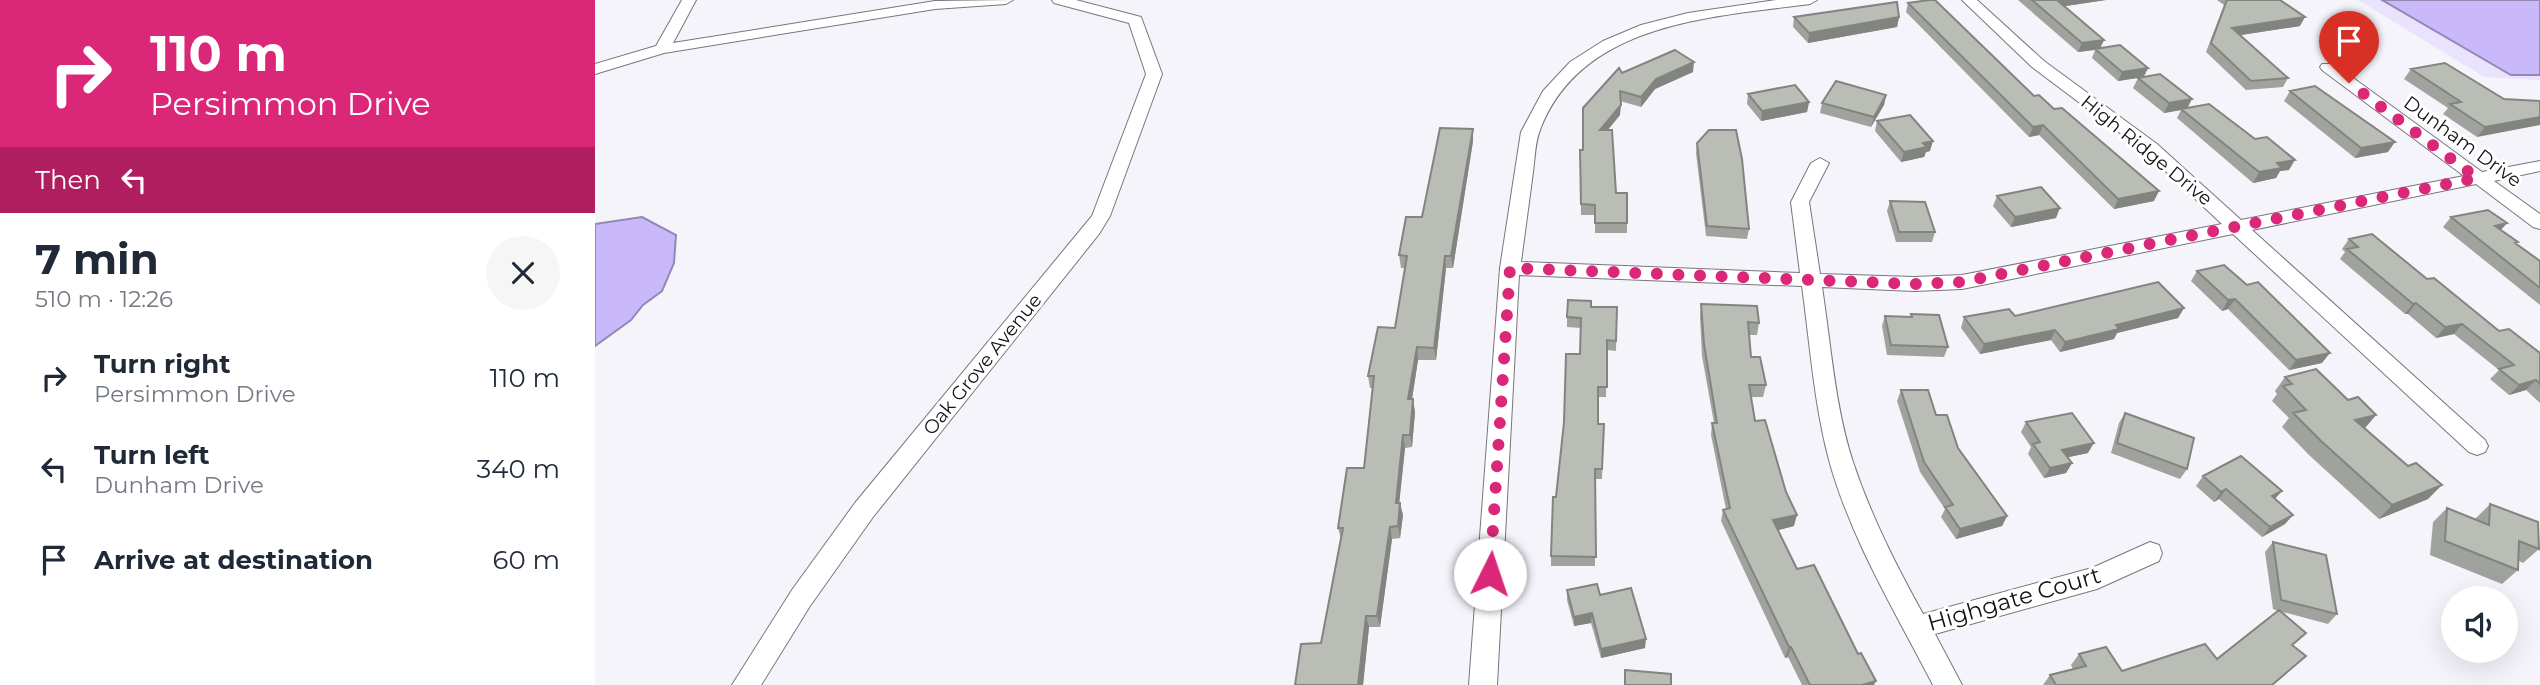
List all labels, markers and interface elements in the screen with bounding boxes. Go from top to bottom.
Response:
pin [2319,11,2379,83]
icon: arrive [2330,22,2368,60]
text: 110 m [150,24,287,83]
icon: right [35,28,126,119]
text: Persimmon Drive [150,84,431,123]
street label: High Ridge Drive [2076,90,2217,210]
street label: Dunham Drive [2399,91,2526,192]
icon: left [115,161,153,199]
text: Then [35,164,101,196]
text: 7 min [35,233,159,285]
button: close [486,236,560,310]
text: 510 m · 12:26 [35,285,173,313]
street label: Oak Grove Avenue [918,289,1047,440]
text: Turn right [94,348,230,380]
icon: right [35,359,73,397]
text: 110 m [490,362,560,394]
text: Persimmon Drive [94,380,296,408]
text: Turn left [94,439,210,471]
icon: left [35,450,73,488]
text: 340 m [477,453,560,485]
text: Dunham Drive [94,471,264,499]
position arrow [1453,537,1527,611]
icon: arrive [35,541,73,579]
text: Arrive at destination [94,544,373,576]
text: 60 m [493,544,560,576]
street label: Highgate Court [1924,561,2104,637]
map controls [2441,586,2518,663]
button: sound [2441,586,2518,663]

